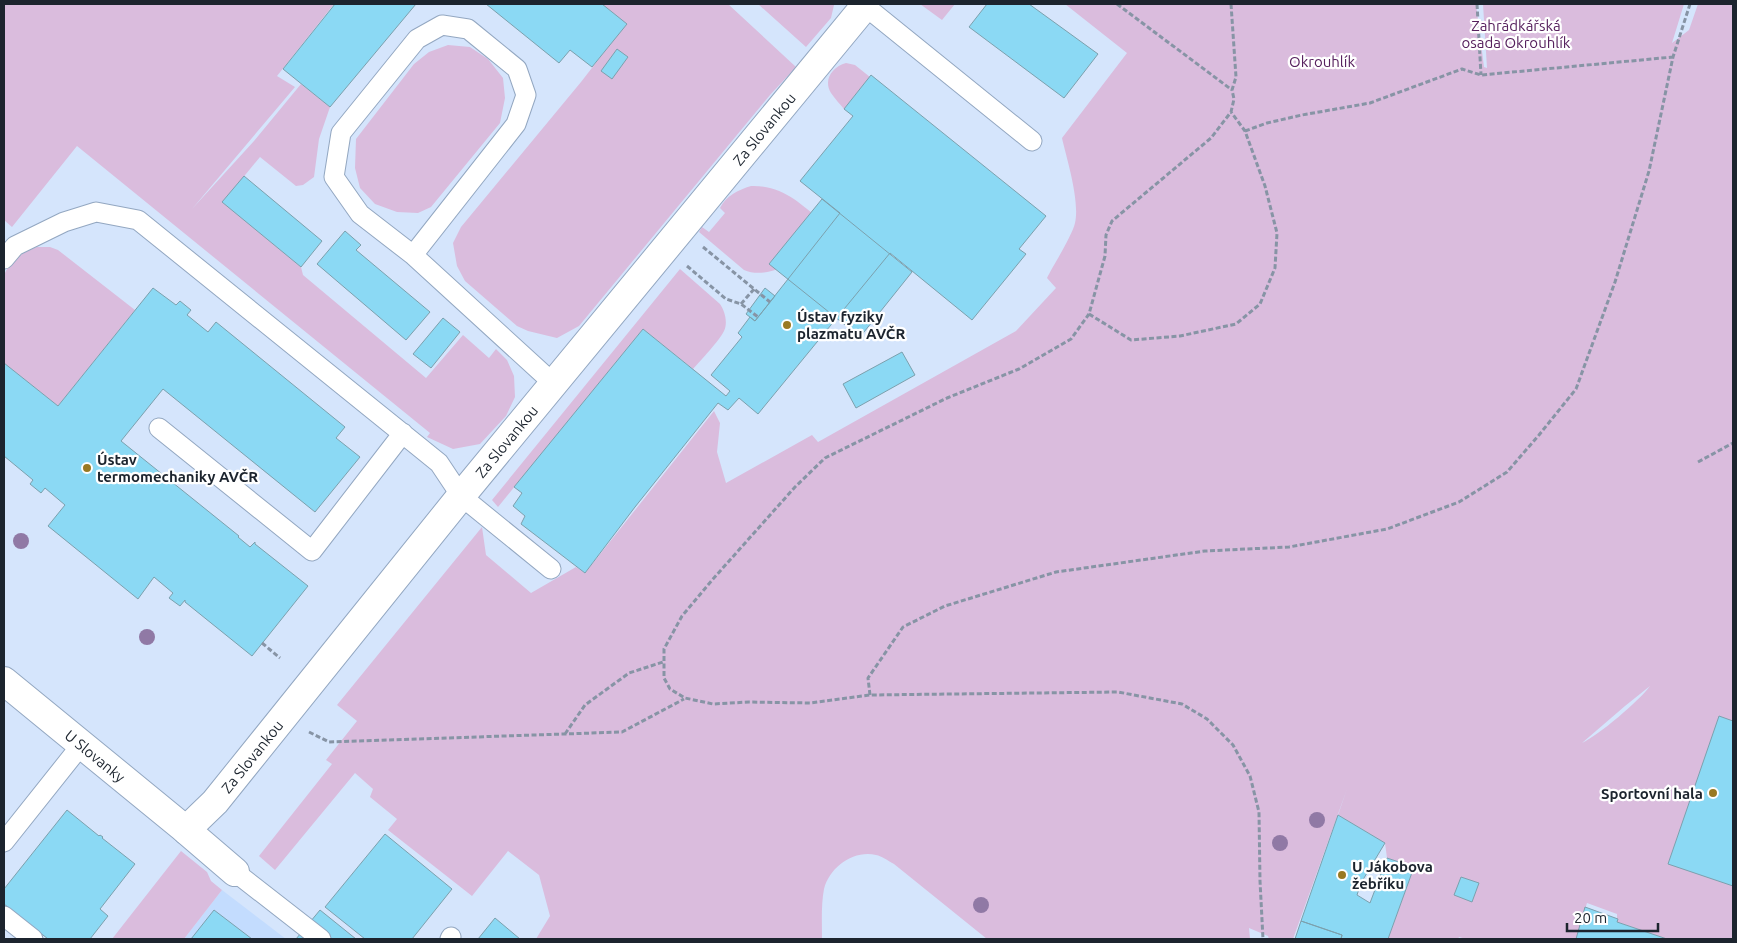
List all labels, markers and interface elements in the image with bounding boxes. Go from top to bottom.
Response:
park label: Zahrádkářská osada Okrouhlík [1462,17,1571,51]
park label: Okrouhlík [1289,53,1355,70]
street label: Za Slovankou [729,89,799,168]
place label: Ústav fyziky plazmatu AVČR [797,308,905,342]
marker: Ústav fyziky plazmatu AVČR [781,319,793,331]
street label: Za Slovankou [472,402,541,481]
place label: Ústav termomechaniky AVČR [97,451,258,485]
marker: Ústav termomechaniky AVČR [81,462,93,474]
street label: Za Slovankou [217,716,286,796]
street label: U Slovanky [62,726,129,785]
place label: Sportovní hala [1601,785,1703,802]
marker: Sportovní hala [1707,787,1719,799]
place label: U Jákobova žebříku [1352,858,1433,892]
marker: U Jákobova žebříku [1336,869,1348,881]
scale bar [1567,900,1658,932]
text: 20 m [1574,909,1607,926]

